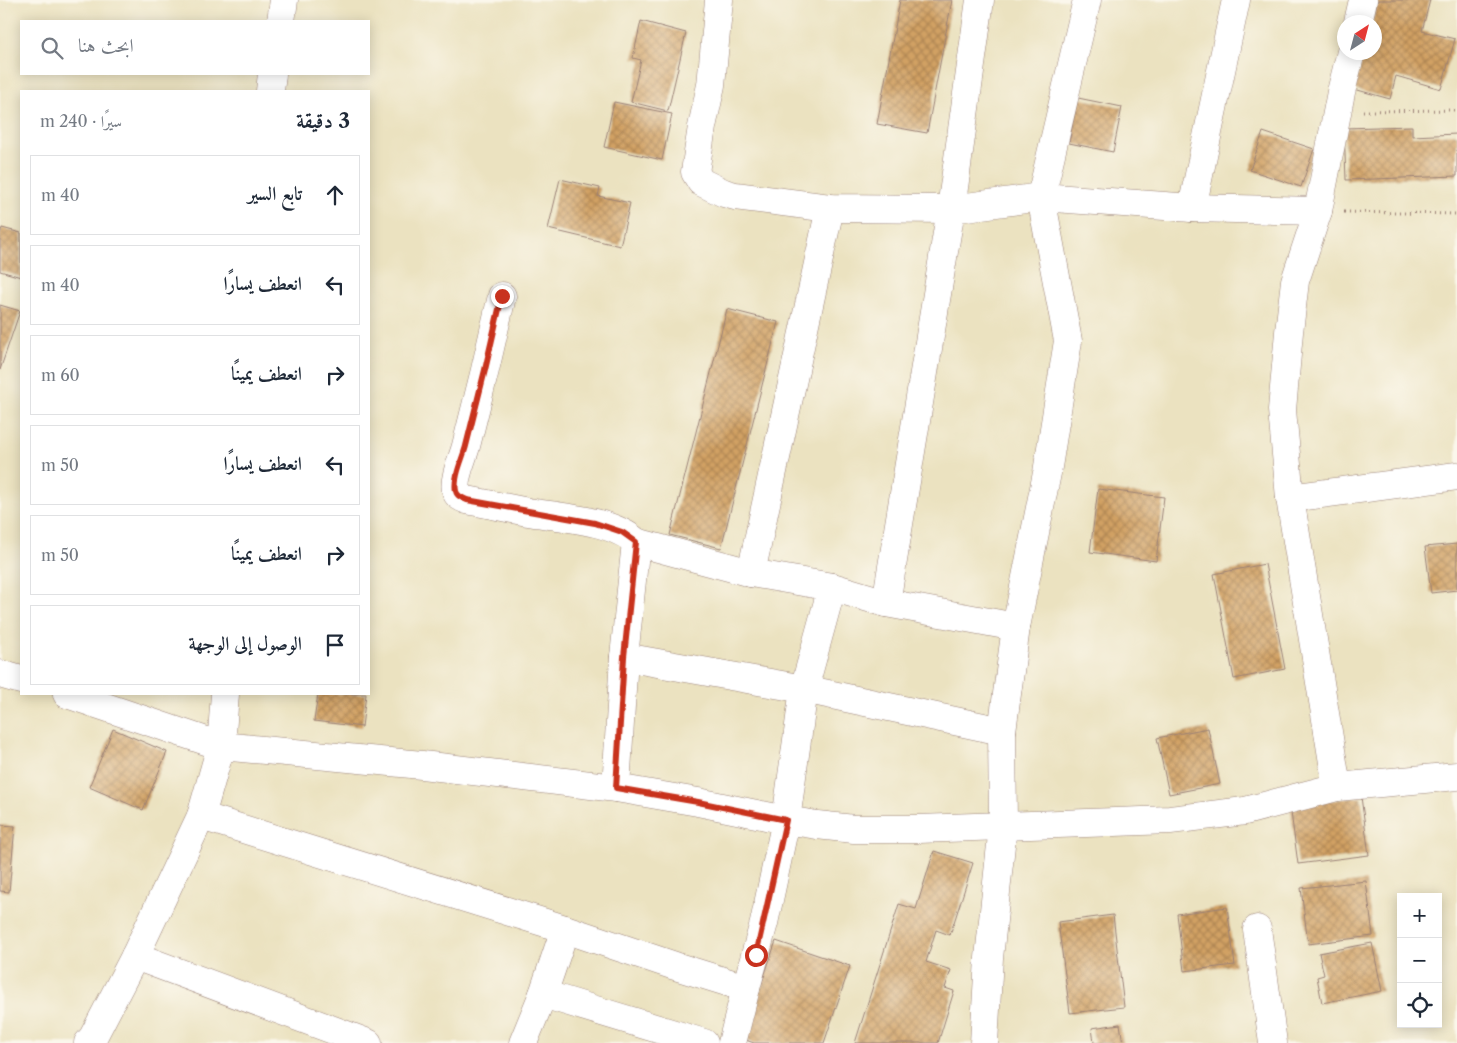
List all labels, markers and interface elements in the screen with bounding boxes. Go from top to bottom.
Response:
north arrow [1337,15,1382,60]
search box [20,20,370,75]
icon: search [38,34,66,62]
text: ابحث هنا [78,34,134,57]
text: 3 دقيقة [296,108,350,133]
text: سيرًا · 240 m [40,111,122,131]
icon: ahead [321,181,349,209]
text: تابع السير [248,182,302,205]
text: 40 m [41,185,80,205]
icon: left [321,271,349,299]
text: انعطف يسارًا [223,272,302,295]
text: 40 m [41,275,80,295]
route end [491,285,514,308]
icon: right [321,361,349,389]
text: انعطف يمينًا [231,362,302,385]
text: 60 m [41,365,80,385]
icon: left [321,451,349,479]
text: انعطف يسارًا [223,452,302,475]
text: 50 m [41,455,79,475]
icon: right [321,541,349,569]
text: انعطف يمينًا [231,542,302,565]
text: 50 m [41,545,79,565]
icon: arrive [321,631,349,659]
text: الوصول إلى الوجهة [188,632,302,655]
map controls [1397,893,1442,1028]
button: + [1397,893,1442,938]
button: − [1397,938,1442,983]
route start [745,944,768,967]
button: locate [1397,983,1442,1028]

